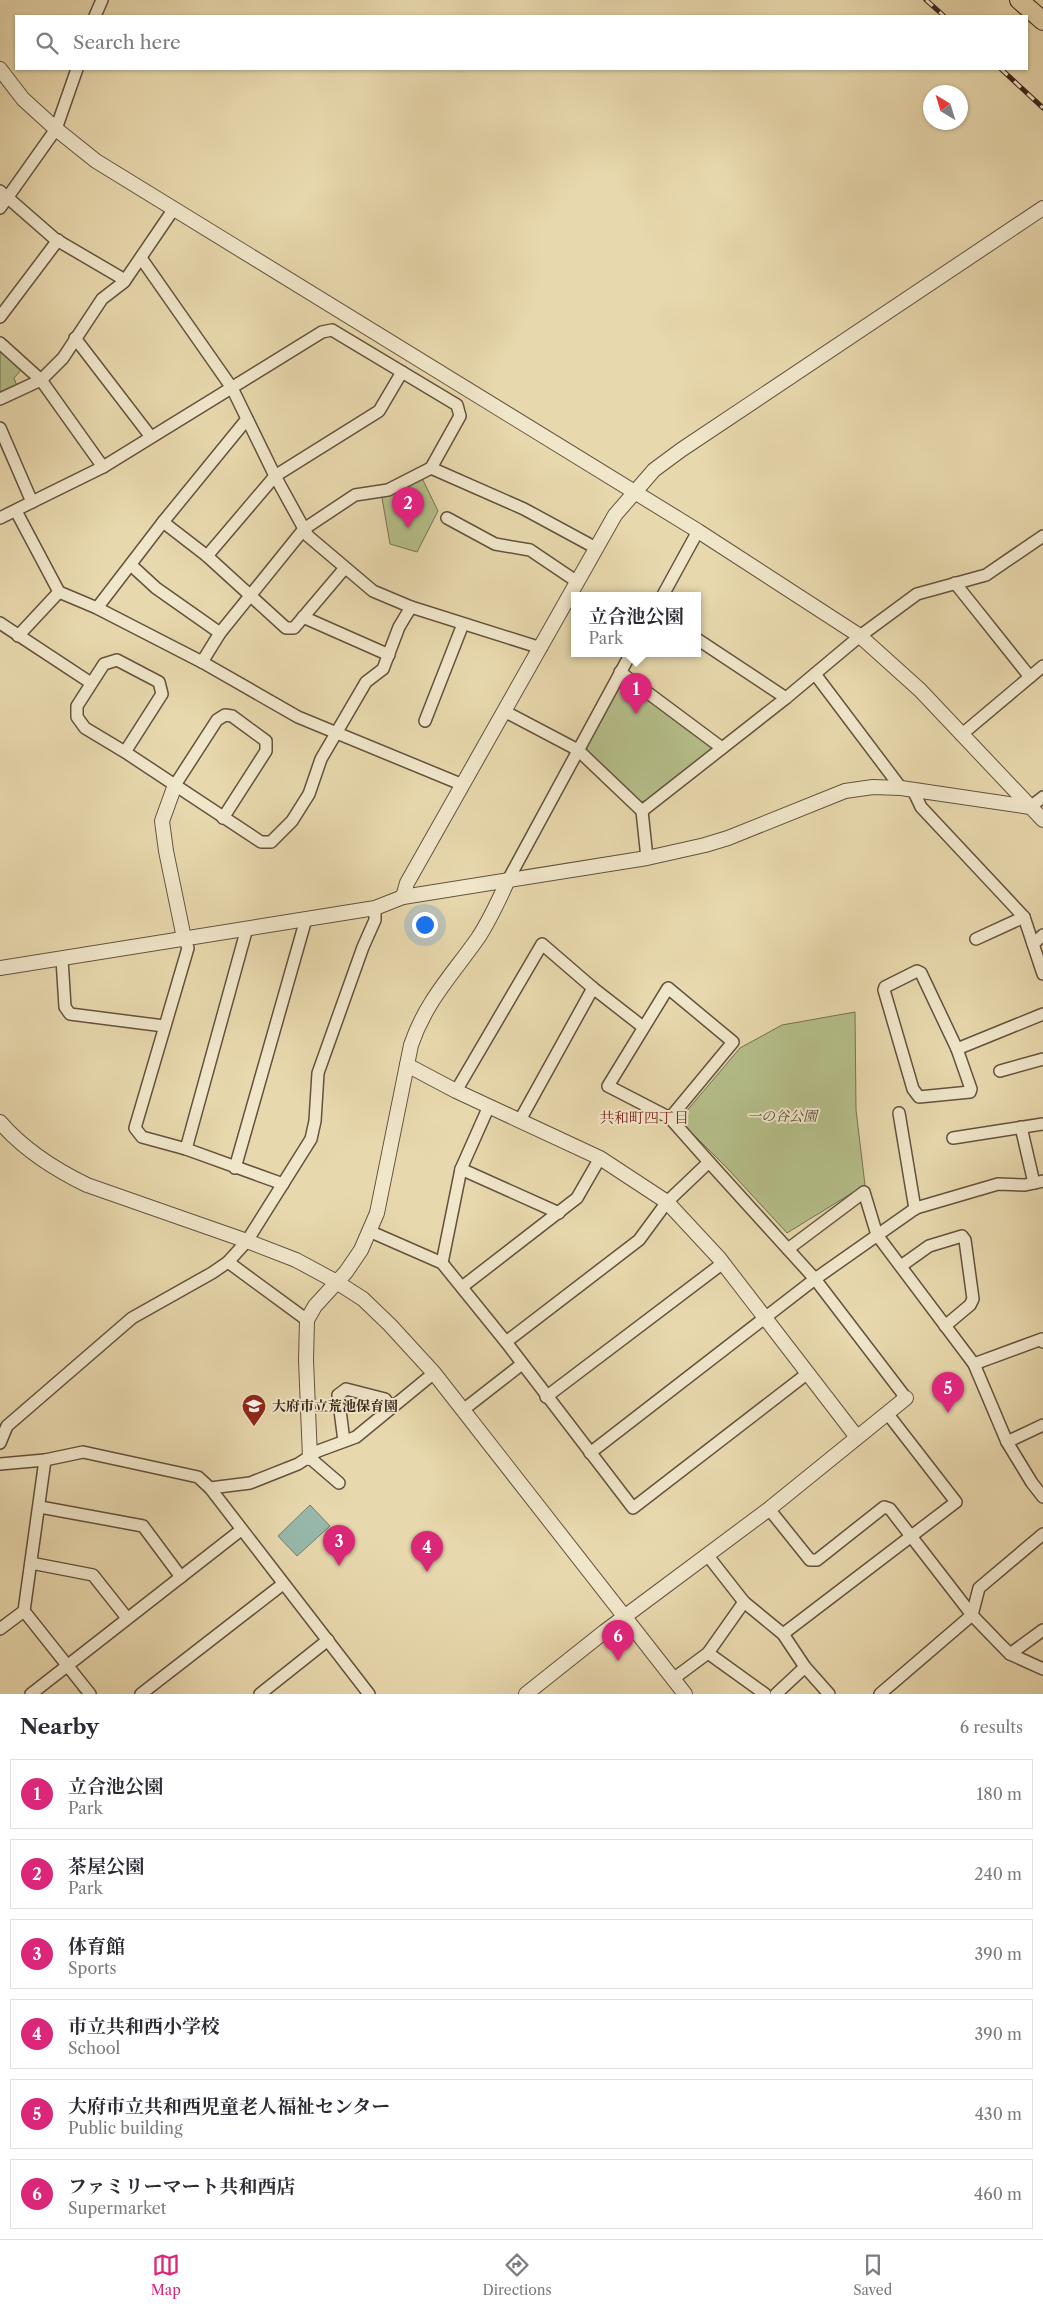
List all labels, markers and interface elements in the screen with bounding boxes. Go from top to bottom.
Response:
search box [15,15,1028,70]
icon: search [33,29,61,57]
text: Search here [73,31,181,54]
north arrow [923,85,968,130]
pin: 2 [392,487,424,528]
popup [571,592,701,657]
text: 立合池公園 [588,605,684,628]
text: Park [588,628,623,648]
pin: 1 [620,673,652,714]
your location [412,912,438,938]
park label: 一の谷公園 [747,1107,819,1125]
district label: 共和町四丁目 [599,1108,689,1127]
pin: 5 [932,1372,964,1413]
school or university icon: 大府市立荒池保育園 [241,1393,267,1427]
place label: 大府市立荒池保育園 [272,1397,398,1415]
pin: 3 [323,1525,355,1566]
pin: 4 [411,1531,443,1572]
pin: 6 [602,1620,634,1661]
text: Nearby [20,1714,99,1739]
text: 6 results [960,1717,1023,1737]
text: 立合池公園 [68,1775,163,1798]
text: 1 [33,1784,41,1804]
text: 180 m [976,1784,1022,1804]
text: Park [68,1798,103,1818]
text: 茶屋公園 [68,1855,144,1878]
text: 2 [32,1864,42,1884]
text: 240 m [974,1864,1022,1884]
text: Park [68,1878,103,1898]
text: 体育館 [68,1935,125,1958]
text: 3 [32,1944,42,1964]
text: 390 m [975,1944,1022,1964]
text: Sports [68,1958,117,1978]
text: 市立共和西小学校 [68,2015,220,2038]
text: 4 [32,2024,42,2044]
text: 390 m [975,2024,1022,2044]
text: School [68,2038,120,2058]
text: 大府市立共和西児童老人福祉センター [68,2095,390,2118]
text: 5 [33,2104,41,2124]
text: 430 m [975,2104,1022,2124]
text: Public building [68,2118,183,2138]
text: ファミリーマート共和西店 [68,2175,296,2198]
text: 6 [32,2184,42,2204]
text: 460 m [974,2184,1022,2204]
text: Supermarket [68,2198,166,2218]
tab: Map [151,2251,181,2299]
tab: Directions [482,2251,552,2299]
tab: Saved [853,2251,892,2299]

